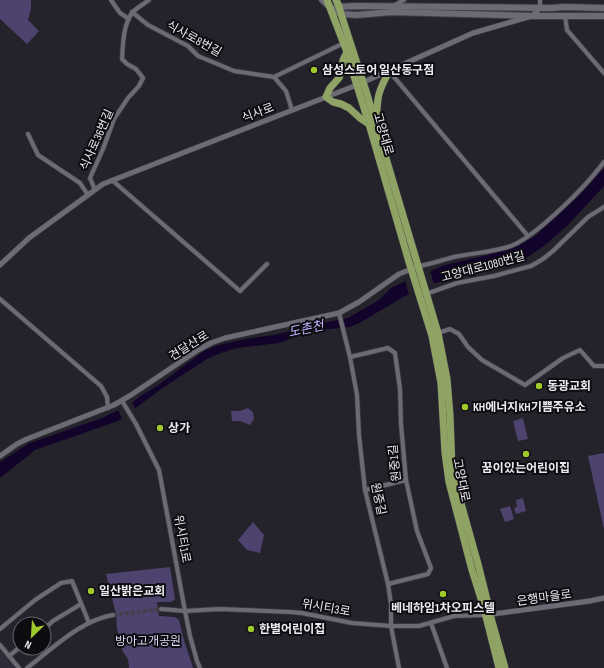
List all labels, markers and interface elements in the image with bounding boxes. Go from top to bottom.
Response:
street label: 식사로8번길 [164,18,224,60]
place label: 삼성스토어 일산동구점 [322,63,434,78]
marker: 삼성스토어 일산동구점 [309,65,319,75]
street label: 식사로 [240,100,276,126]
street label: 식사로36번길 [77,107,117,173]
street label: 고양대로 [370,111,396,157]
street label: 고양대로1080번길 [439,249,527,285]
water label: 도촌천 [287,317,326,341]
street label: 견달산로 [166,328,212,364]
place label: 동광교회 [547,379,591,394]
marker: 동광교회 [534,381,544,391]
place label: KH에너지KH기쁨주유소 [473,400,586,415]
marker: KH에너지KH기쁨주유소 [460,402,470,412]
place label: 상가 [168,421,190,436]
marker: 상가 [155,423,165,433]
street label: 원중1길 [386,444,404,482]
marker: 꿈이있는어린이집 [521,449,531,459]
street label: 고양대로 [449,457,473,503]
place label: 꿈이있는어린이집 [482,461,570,476]
street label: 원중길 [367,481,389,517]
street label: 위시티1로 [170,514,194,564]
place label: 일산밝은교회 [99,584,165,599]
marker: 일산밝은교회 [86,586,96,596]
street label: 은행마을로 [516,587,572,609]
marker: 베네하임1차오피스텔 [438,589,448,599]
street label: 위시티3로 [300,596,352,620]
place label: 베네하임1차오피스텔 [391,601,495,616]
north arrow [12,616,52,656]
place label: 한별어린이집 [259,622,325,637]
marker: 한별어린이집 [246,624,256,634]
park label: 방아고개공원 [115,634,181,649]
text: N [22,637,33,652]

